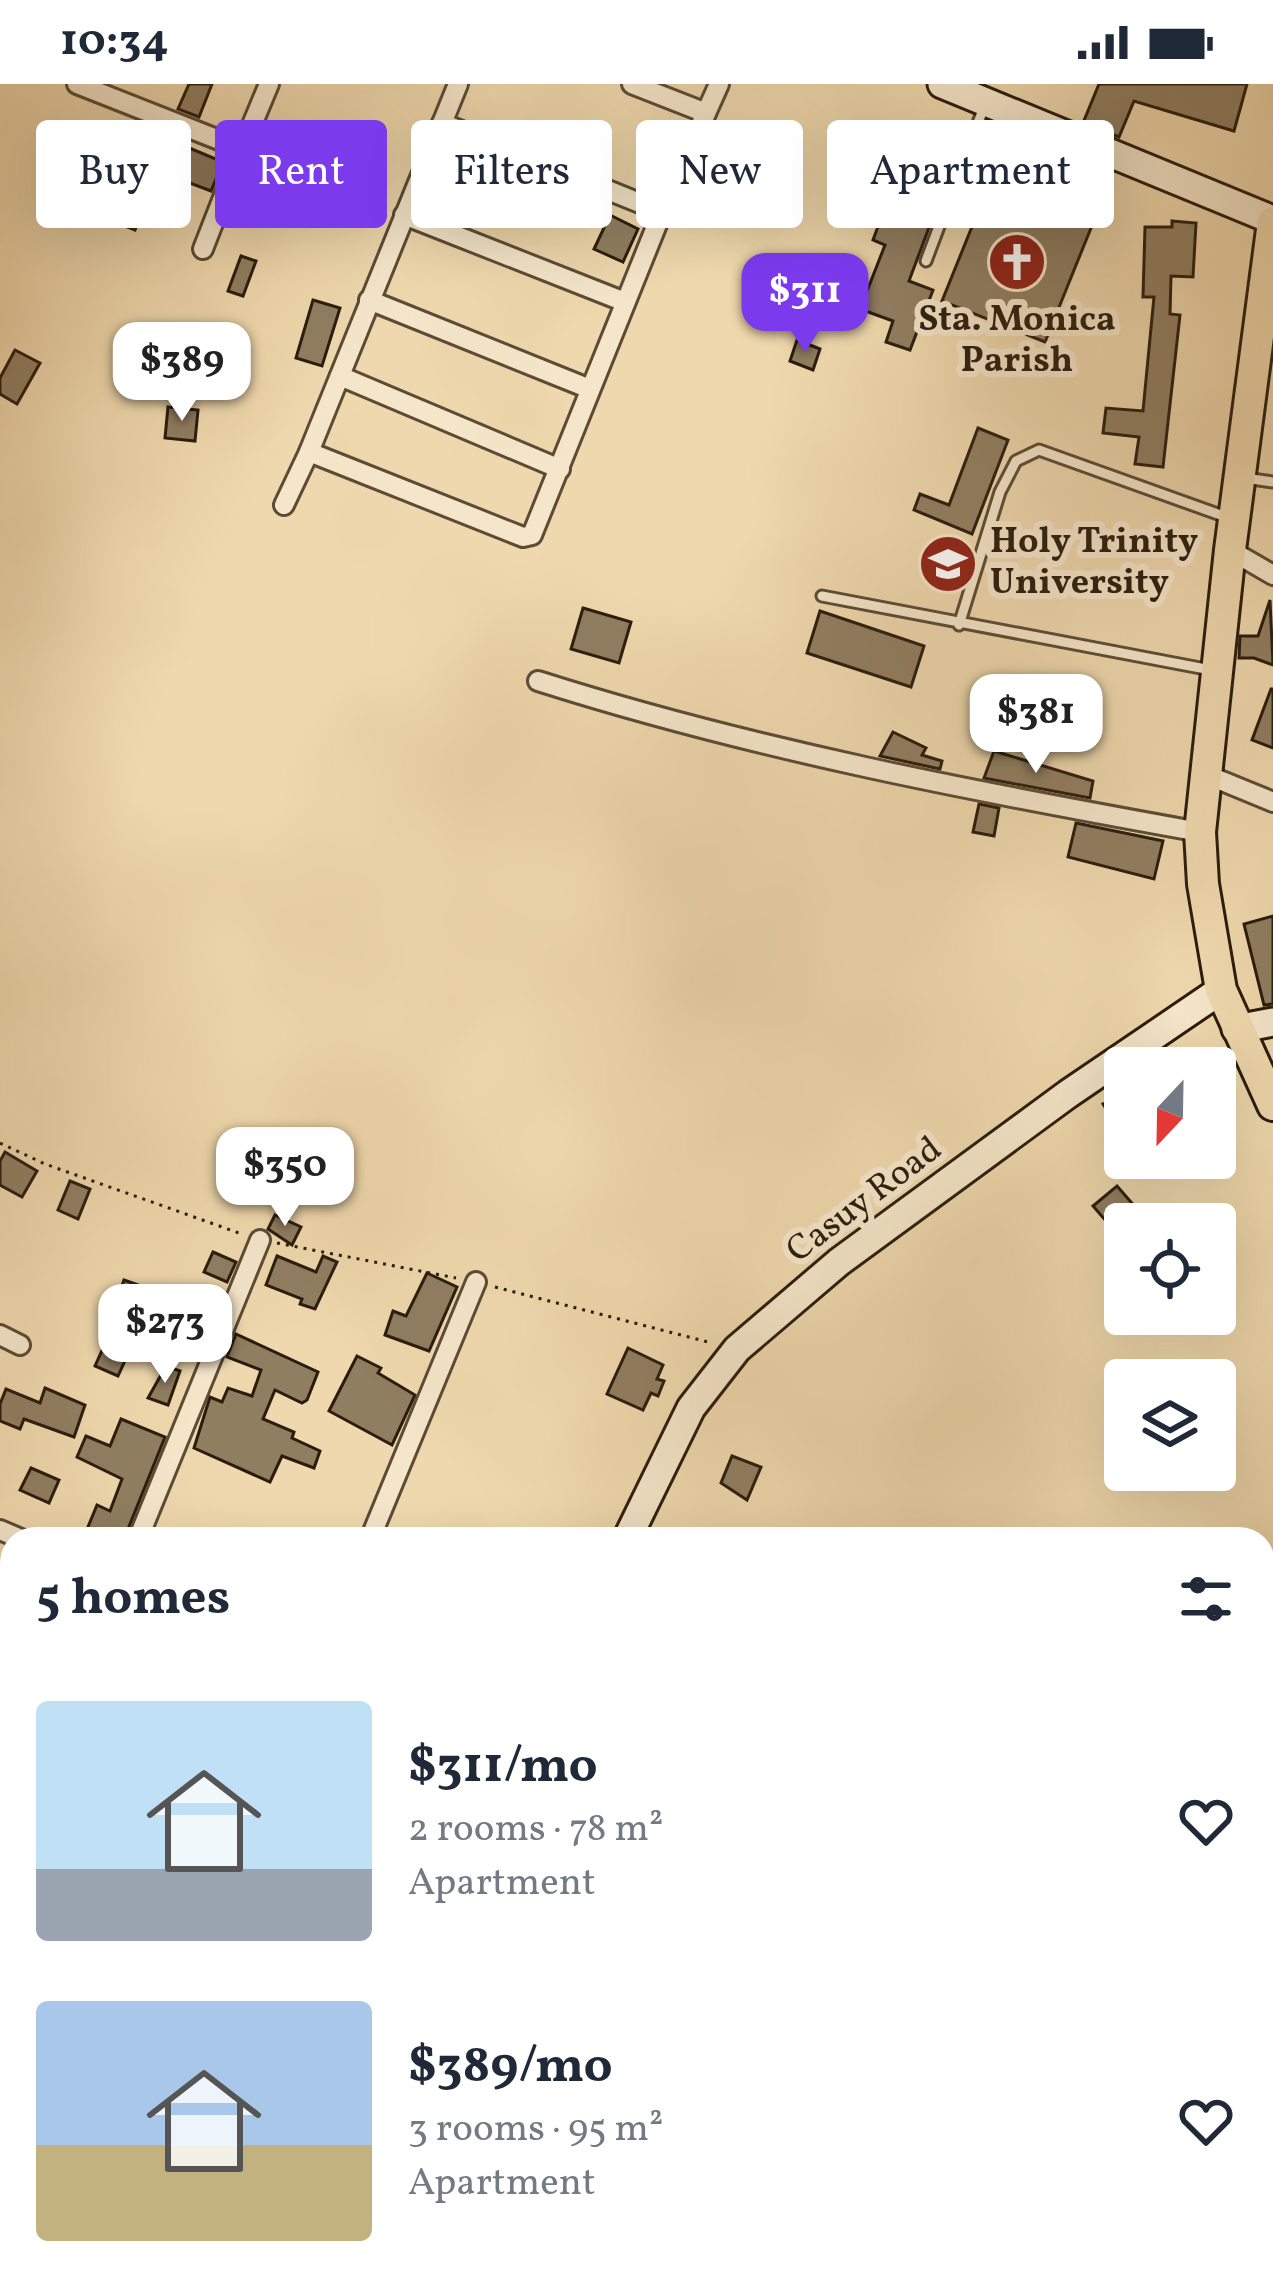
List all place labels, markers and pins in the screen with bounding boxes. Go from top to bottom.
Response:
church icon: Sta. Monica Parish [986,231,1048,293]
pin: $311 [734,253,876,355]
place label: Sta. Monica Parish [918,296,1116,387]
pin: $389 [111,322,253,424]
place label: Holy Trinity University [990,518,1198,609]
school or university icon: Holy Trinity University [917,533,979,595]
pin: $381 [965,674,1107,776]
pin: $350 [214,1127,356,1229]
pin: $273 [94,1284,236,1386]

